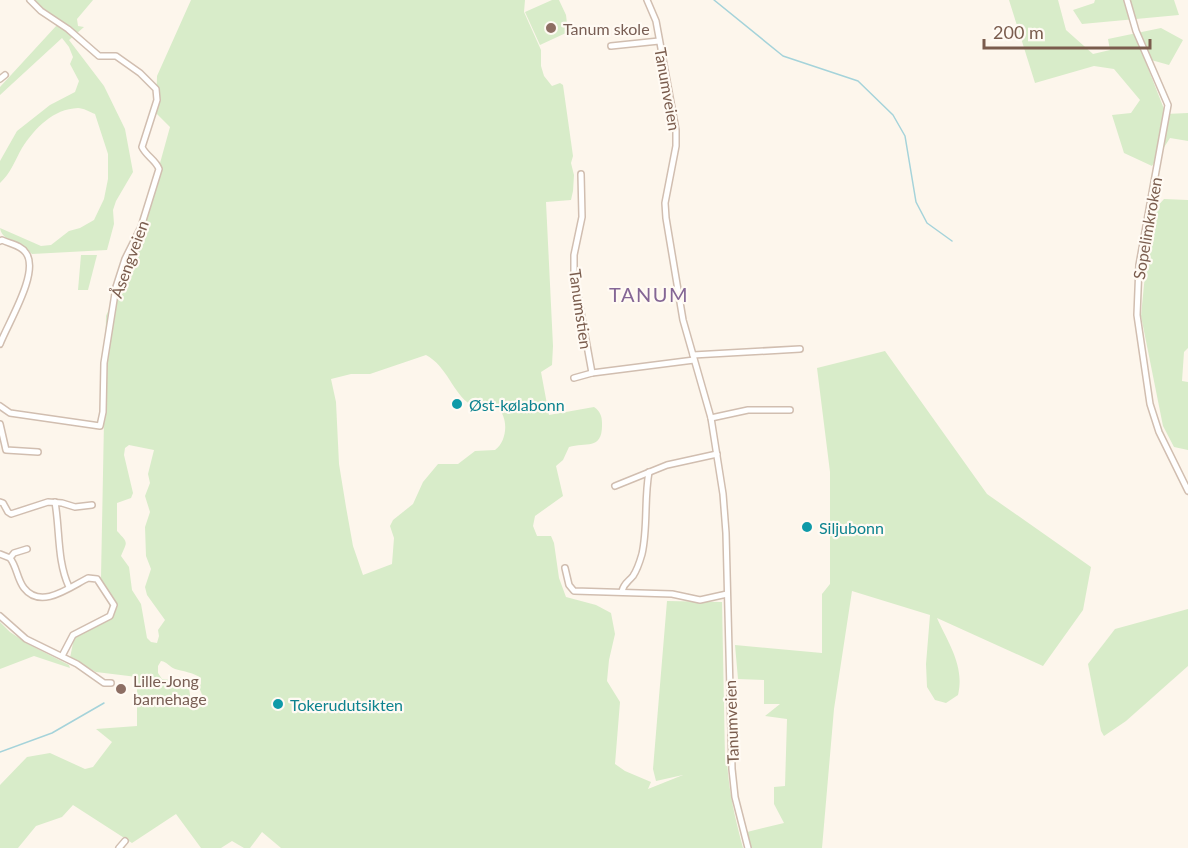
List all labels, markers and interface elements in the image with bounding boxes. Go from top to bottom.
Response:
scale bar [984,12,1150,50]
place label: Tanum skole [563,19,650,38]
marker: Tanum skole [544,21,558,35]
text: 200 m [993,21,1044,43]
street label: Tanumveien [651,46,685,132]
street label: Sopelimkroken [1129,175,1165,281]
street label: Åsengveien [106,218,152,300]
street label: Tanumstien [566,268,596,350]
district label: TANUM [609,282,689,306]
place label: Øst-kølabonn [469,395,565,414]
marker: Øst-kølabonn [450,397,464,411]
place label: Siljubonn [819,518,884,537]
marker: Siljubonn [800,520,814,534]
place label: Lille-Jong barnehage [133,671,207,708]
street label: Tanumveien [720,680,742,764]
marker: Lille-Jong barnehage [114,682,128,696]
place label: Tokerudutsikten [290,695,403,714]
marker: Tokerudutsikten [271,697,285,711]

